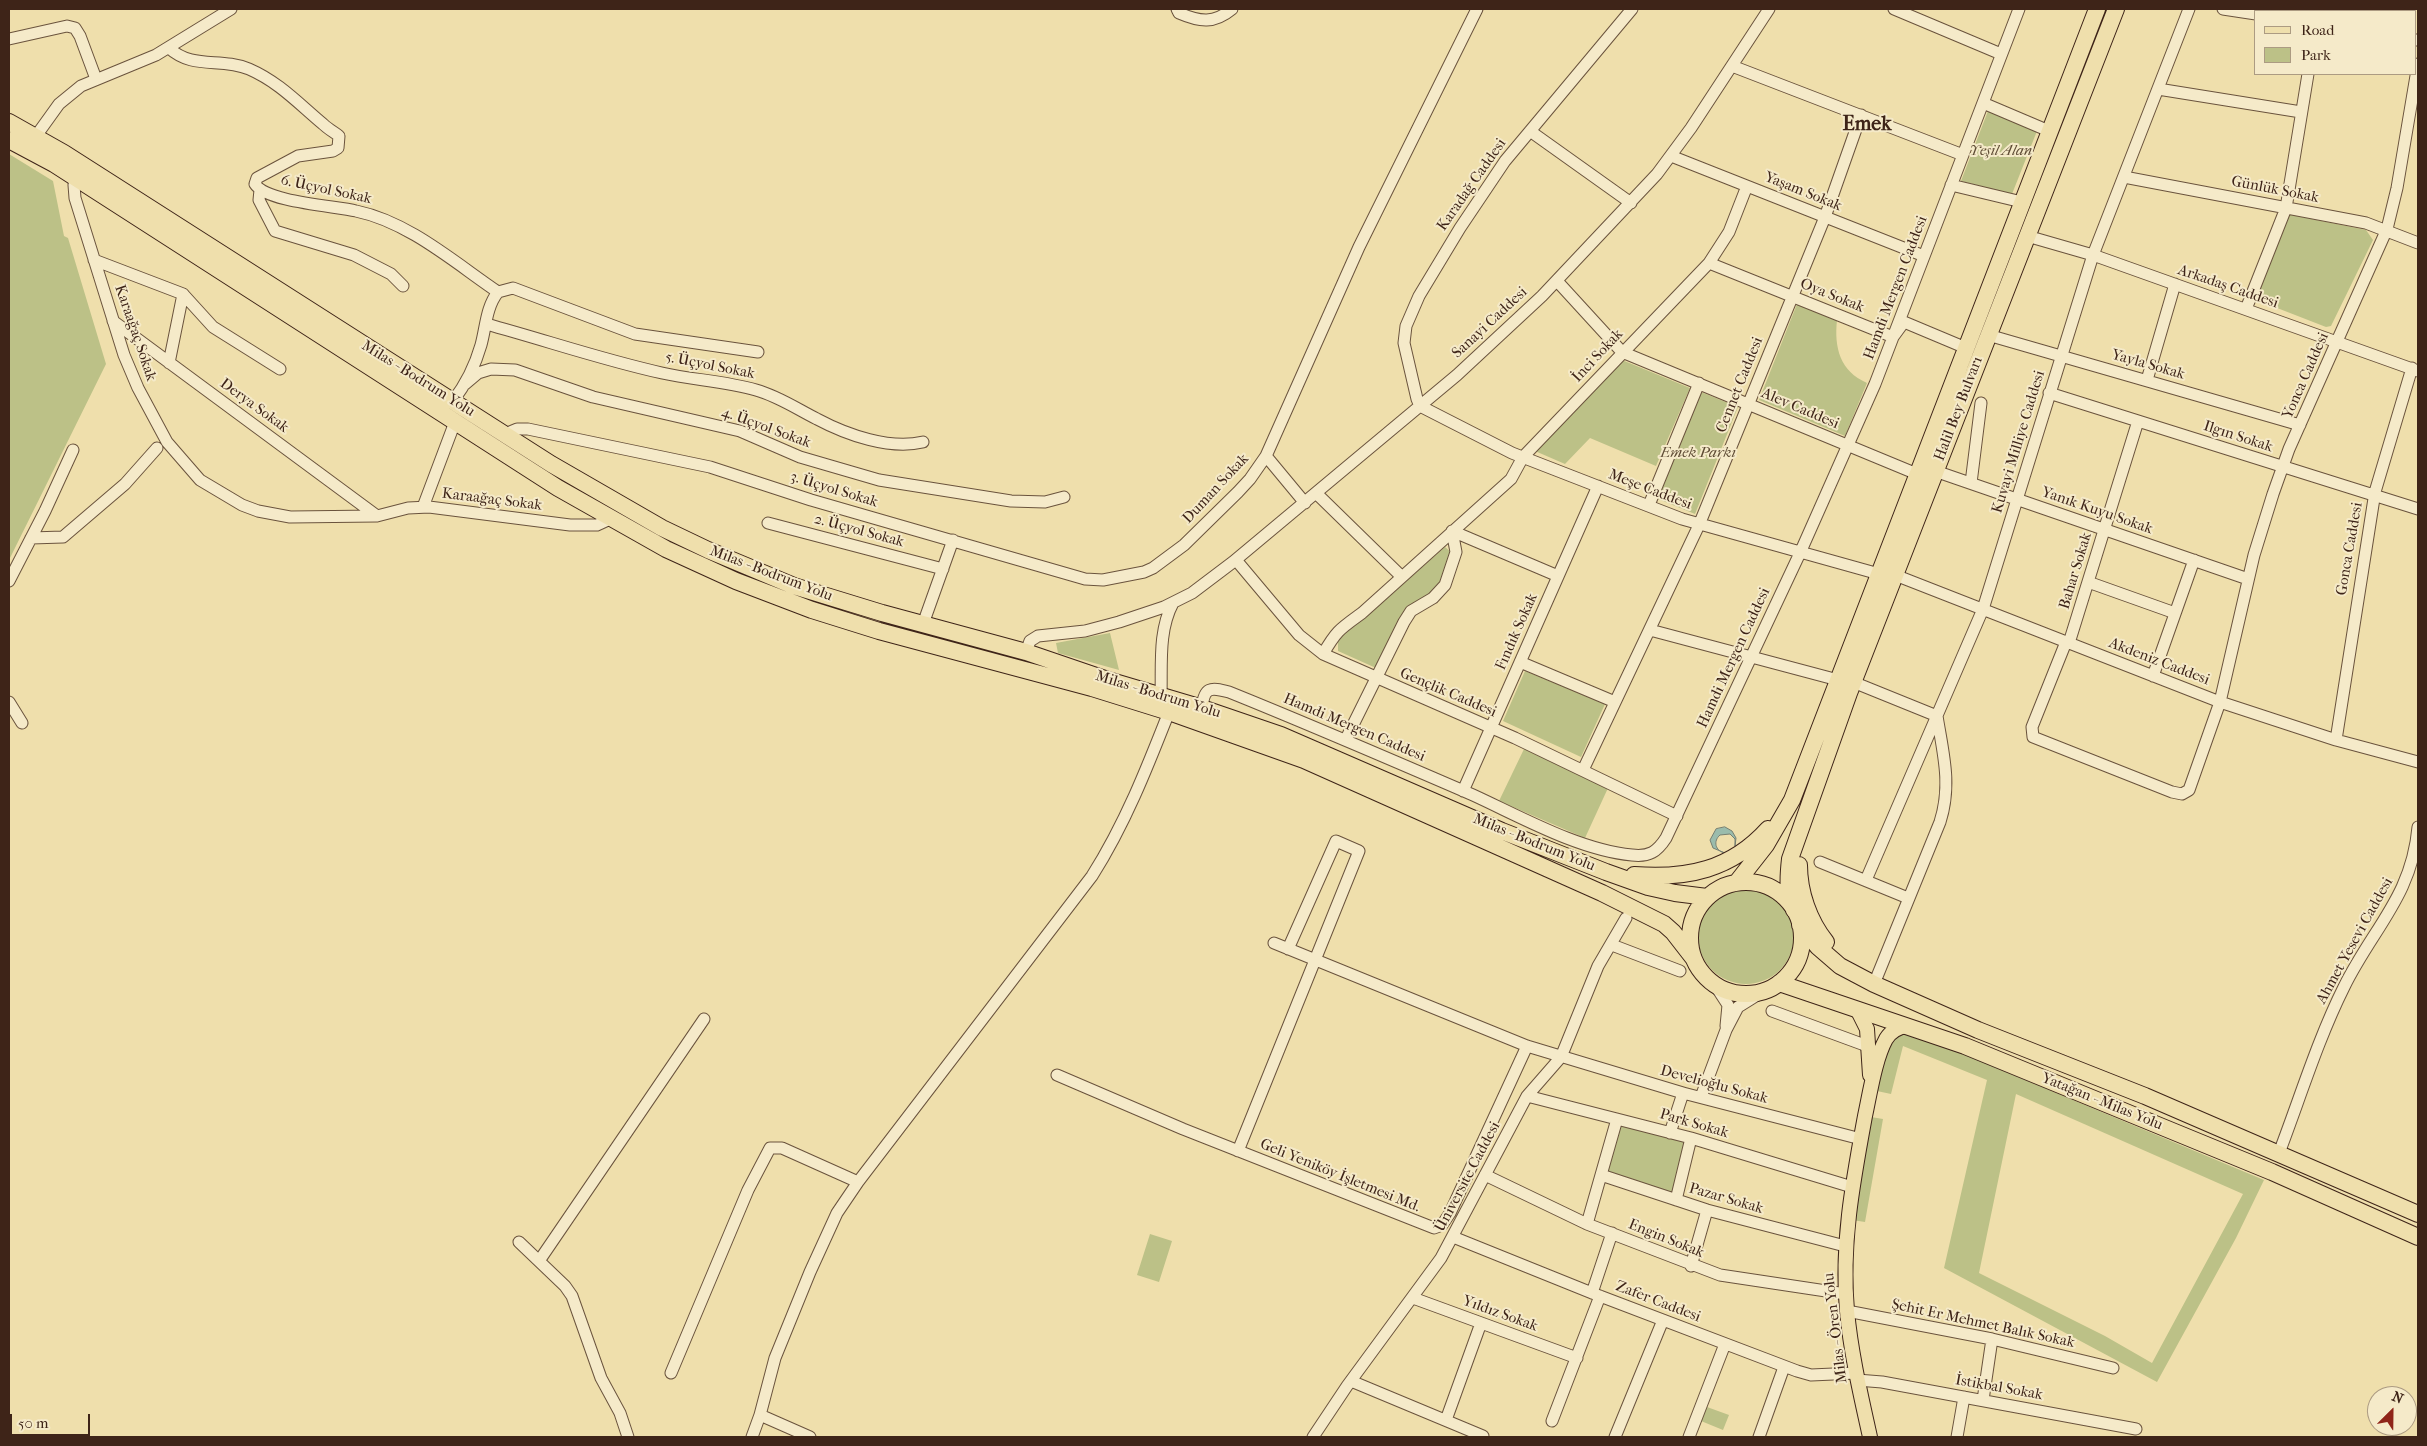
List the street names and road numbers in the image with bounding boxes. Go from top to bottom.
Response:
street label: Karadağ Caddesi [1434,135,1510,235]
street label: Yaşam Sokak [1762,168,1844,216]
street label: 6. Üçyol Sokak [279,172,373,208]
street label: Günlük Sokak [2230,173,2320,207]
street label: Hamdi Mergen Caddesi [1860,214,1932,362]
street label: Arkadaş Caddesi [2175,261,2281,313]
street label: Oya Sokak [1797,275,1867,317]
street label: Karaağaç Sokak [110,282,160,384]
street label: Sanayi Caddesi [1449,284,1531,362]
street label: İnci Sokak [1569,326,1627,386]
street label: Yonca Caddesi [2279,330,2333,422]
street label: Cennet Caddesi [1713,335,1767,435]
street label: Milas - Bodrum Yolu [358,337,478,421]
street label: Yayla Sokak [2109,346,2187,384]
street label: 5. Üçyol Sokak [664,348,756,384]
street label: Halil Bey Bulvarı [1931,354,1987,464]
street label: Kuvayi Milliye Caddesi [1989,368,2049,516]
street label: Derya Sokak [216,375,292,437]
street label: Alev Caddesi [1758,385,1842,433]
street label: 4. Üçyol Sokak [719,404,813,452]
street label: Ilgın Sokak [2201,417,2275,457]
street label: Duman Sokak [1179,450,1253,528]
street label: Meşe Caddesi [1606,466,1694,514]
street label: 3. Üçyol Sokak [788,468,880,512]
street label: Yanık Kuyu Sokak [2039,484,2155,538]
street label: Karaağaç Sokak [441,485,543,515]
street label: Gonca Caddesi [2333,501,2367,597]
street label: 2. Üçyol Sokak [812,510,906,552]
street label: Bahar Sokak [2056,530,2096,612]
street label: Milas - Bodrum Yolu [707,542,835,606]
street label: Hamdi Mergen Caddesi [1694,585,1774,731]
street label: Fındık Sokak [1492,591,1542,673]
street label: Akdeniz Caddesi [2106,635,2212,689]
street label: Gençlik Caddesi [1397,664,1499,722]
street label: Milas - Bodrum Yolu [1093,667,1223,723]
street label: Hamdi Mergen Caddesi [1280,690,1428,766]
street label: Milas - Bodrum Yolu [1470,810,1598,876]
street label: Ahmet Yesevi Caddesi [2313,875,2397,1007]
street label: Develioğlu Sokak [1658,1062,1770,1108]
street label: Yatağan - Milas Yolu [2039,1069,2165,1135]
street label: Park Sokak [1658,1106,1730,1142]
street label: Üniversite Caddesi [1431,1119,1505,1235]
street label: Geli Yeniköy İşletmesi Md. [1257,1136,1423,1216]
street label: Pazar Sokak [1687,1180,1765,1218]
street label: Engin Sokak [1626,1216,1706,1262]
street label: Milas - Ören Yolu [1820,1272,1852,1384]
street label: Zafer Caddesi [1613,1278,1703,1326]
street label: Yıldız Sokak [1460,1292,1540,1336]
street label: Şehit Er Mehmet Balık Sokak [1890,1296,2076,1352]
street label: İstikbal Sokak [1954,1371,2044,1405]

